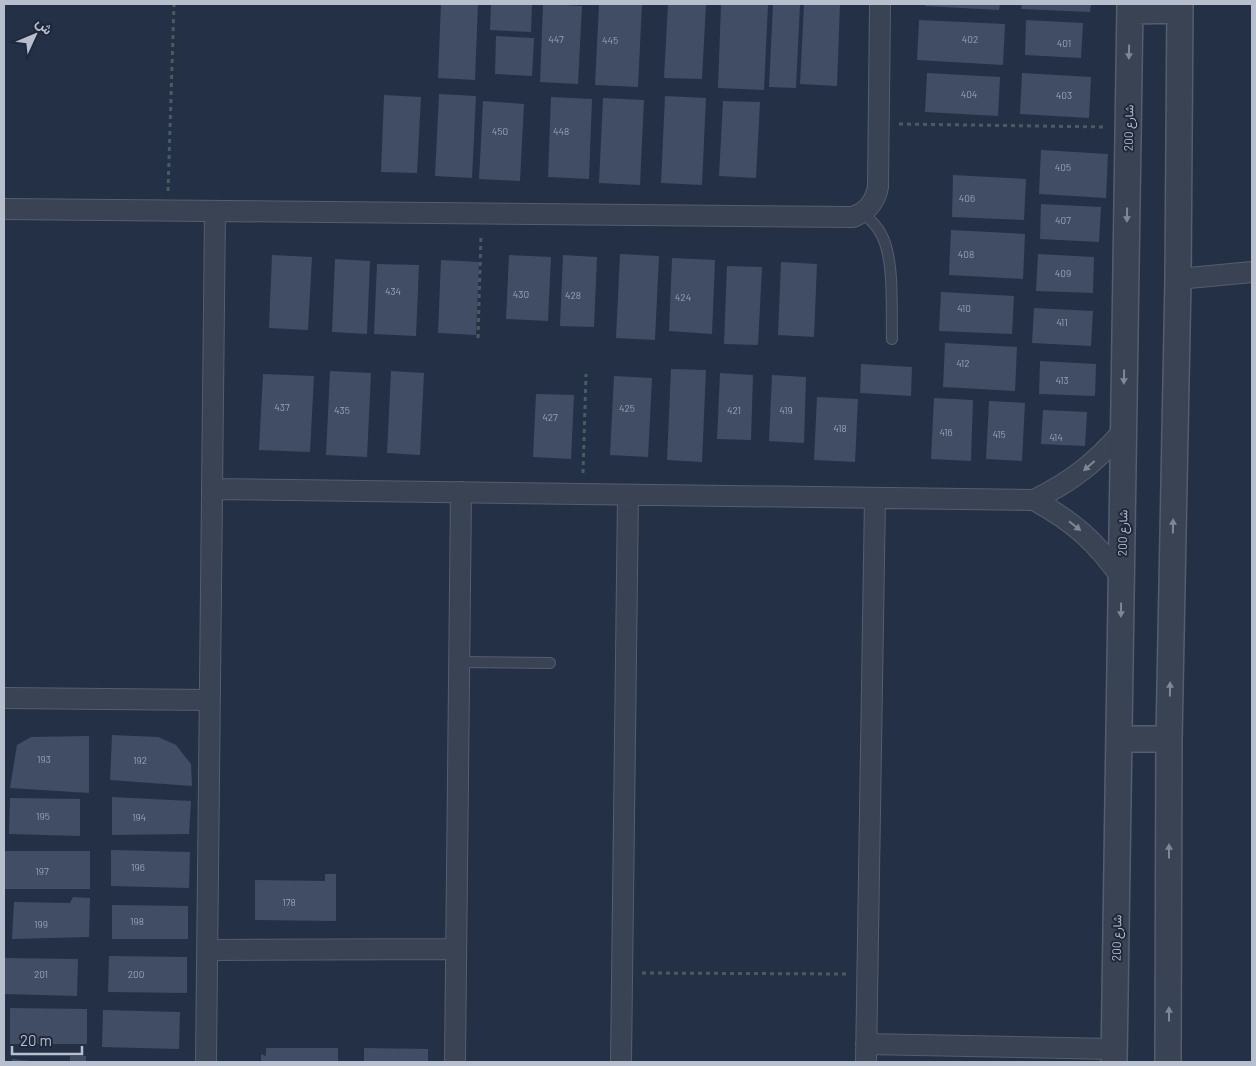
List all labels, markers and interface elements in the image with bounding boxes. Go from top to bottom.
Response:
north arrow [10,10,60,60]
text: ش [32,14,57,38]
house number: 447 [548,33,564,45]
house number: 402 [962,33,978,45]
house number: 445 [602,34,618,46]
house number: 401 [1057,37,1071,49]
one-way arrow [1125,45,1133,61]
house number: 404 [961,88,977,100]
house number: 403 [1056,89,1072,101]
street label: شارع 200 [1121,105,1138,151]
house number: 450 [492,125,508,137]
house number: 448 [553,125,569,137]
house number: 405 [1055,161,1071,173]
house number: 406 [959,192,975,204]
one-way arrow [1123,207,1131,223]
house number: 407 [1055,214,1071,226]
house number: 408 [958,248,974,260]
house number: 409 [1055,267,1071,279]
house number: 434 [385,285,401,297]
house number: 430 [513,288,529,300]
house number: 428 [565,289,581,301]
house number: 424 [675,291,691,303]
house number: 410 [957,302,971,314]
house number: 411 [1056,316,1068,328]
house number: 412 [956,357,970,369]
one-way arrow [1120,370,1128,386]
house number: 413 [1055,374,1069,386]
house number: 437 [274,401,290,413]
house number: 425 [619,402,635,414]
house number: 435 [334,404,350,416]
house number: 421 [727,404,741,416]
house number: 419 [779,404,793,416]
house number: 427 [542,411,558,423]
house number: 418 [833,422,847,434]
house number: 416 [939,426,953,438]
house number: 415 [992,428,1006,440]
house number: 414 [1049,431,1063,443]
one-way arrow [1084,460,1096,472]
street label: شارع 200 [1115,510,1132,556]
one-way arrow [1169,518,1177,534]
one-way arrow [1068,521,1082,531]
one-way arrow [1116,602,1124,618]
one-way arrow [1166,680,1174,696]
house number: 193 [37,753,51,765]
house number: 192 [133,754,147,766]
house number: 195 [36,810,50,822]
house number: 194 [132,811,146,823]
one-way arrow [1165,843,1173,859]
house number: 196 [131,861,145,873]
house number: 197 [35,865,49,877]
house number: 178 [282,896,296,908]
house number: 198 [130,915,144,927]
street label: شارع 200 [1109,915,1126,961]
house number: 199 [34,918,48,930]
house number: 201 [34,968,48,980]
house number: 200 [128,968,144,980]
one-way arrow [1165,1005,1173,1021]
scale bar [12,1024,82,1056]
text: 20 m [20,1031,52,1049]

